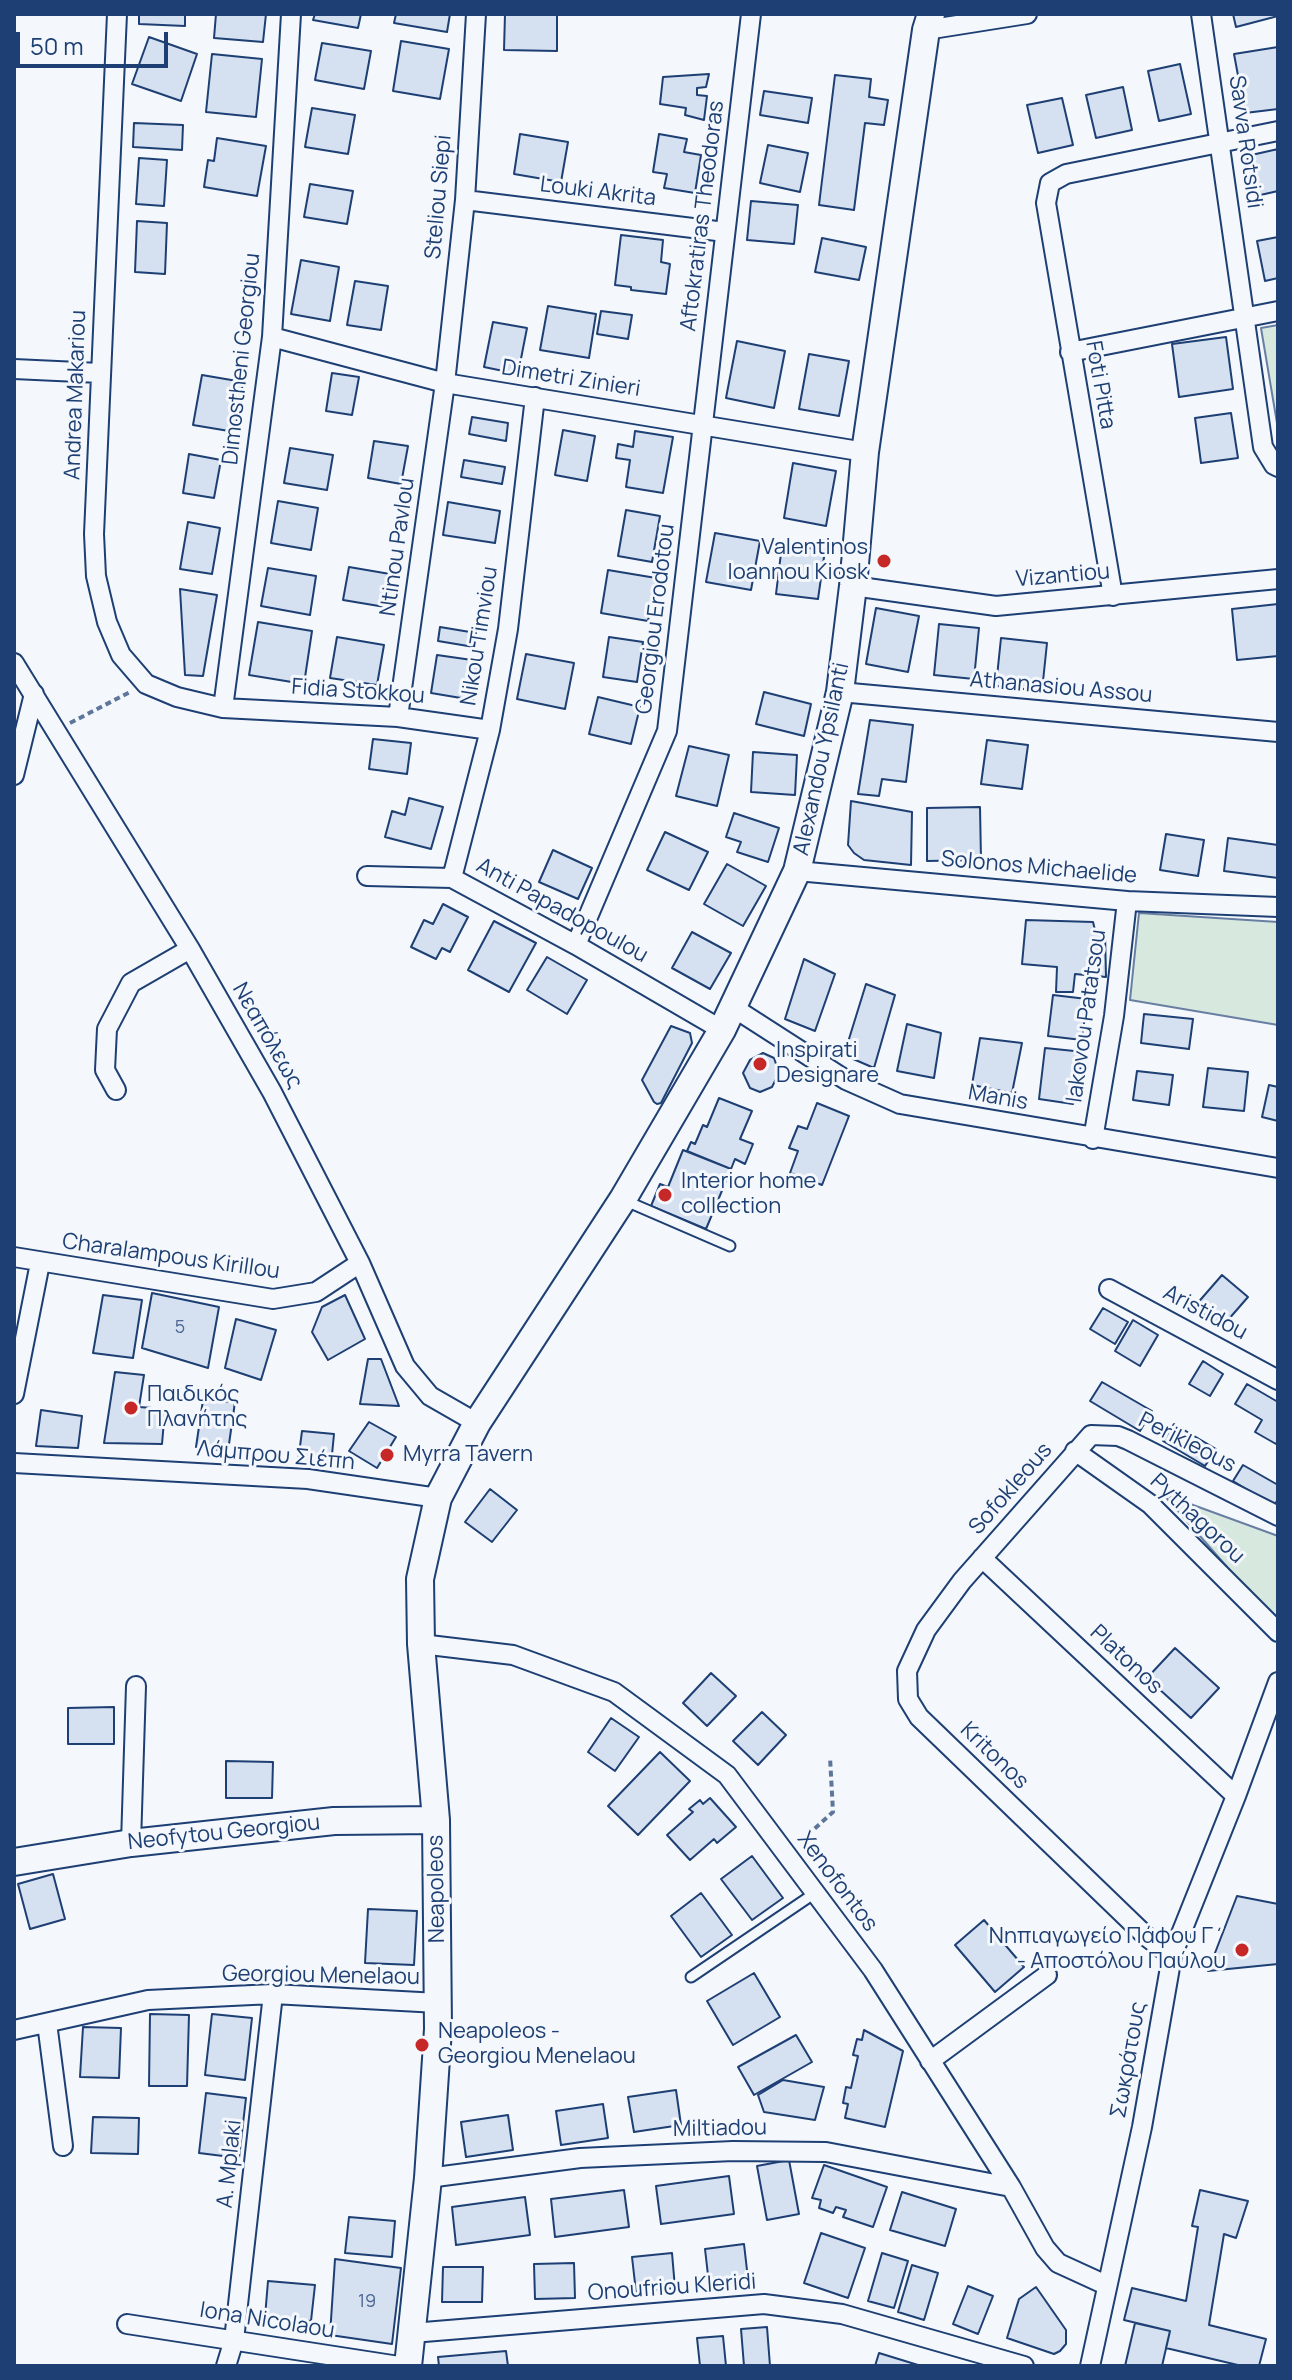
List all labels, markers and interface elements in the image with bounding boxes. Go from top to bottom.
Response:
scale bar [20,16,172,66]
text: 50 m [30,29,84,62]
street label: Savva Rotsidi [1223,74,1267,210]
street label: Aftokratiras Theodoras [676,99,730,333]
street label: Steliou Siepi [420,134,458,260]
street label: Louki Akrita [538,172,658,212]
street label: Dimostheni Georgiou [218,252,266,466]
street label: Andrea Makariou [60,310,92,480]
street label: Foti Pitta [1079,339,1121,431]
street label: Dimetri Zinieri [500,355,642,403]
street label: Ntinou Pavlou [375,476,421,618]
street label: Georgiou Erodotou [631,522,681,716]
place label: Valentinos Ioannou Kiosk [728,535,868,586]
marker: Valentinos Ioannou Kiosk [875,552,893,570]
street label: Vizantiou [1015,559,1111,593]
street label: Nikou Timviou [456,564,504,708]
street label: Alexandou Ypsilanti [789,660,855,858]
street label: Athanasiou Assou [969,667,1153,709]
street label: Fidia Stokkou [290,674,426,710]
street label: Solonos Michaelide [940,846,1138,890]
street label: Anti Papadopoulou [472,853,652,969]
street label: Iakovou Patatsou [1062,928,1112,1104]
street label: Νεαπόλεως [226,978,308,1094]
place label: Inspirati Designare [776,1038,879,1090]
marker: Inspirati Designare [751,1055,769,1073]
street label: Manis [966,1080,1030,1116]
place label: Interior home collection [681,1169,816,1220]
marker: Interior home collection [656,1186,674,1204]
street label: Charalampous Kirillou [61,1229,281,1285]
street label: Aristidou [1158,1280,1252,1346]
house number: 5 [175,1317,185,1339]
place label: Παιδικός Πλανήτης [147,1382,247,1434]
marker: Παιδικός Πλανήτης [122,1399,140,1417]
street label: Perikleous [1134,1407,1240,1479]
street label: Λάμπρου Σιέπη [196,1436,356,1476]
street label: Sofokleous [964,1438,1058,1540]
place label: Myrra Tavern [403,1442,533,1468]
marker: Myrra Tavern [378,1446,396,1464]
street label: Pythagorou [1144,1469,1250,1569]
street label: Platonos [1084,1620,1168,1700]
street label: Kritonos [954,1717,1034,1795]
street label: Neofytou Georgiou [127,1810,321,1856]
street label: Xenofontos [791,1827,883,1937]
street label: Neapoleos [423,1835,451,1943]
place label: Νηπιαγωγείο Πάφου Γ΄ - Αποστόλου Παύλου [989,1924,1226,1976]
marker: Νηπιαγωγείο Πάφου Γ΄ - Αποστόλου Παύλου [1233,1941,1251,1959]
street label: Georgiou Menelaou [222,1961,420,1991]
street label: Σωκράτους [1106,2000,1152,2120]
place label: Neapoleos - Georgiou Menelaou [438,2019,636,2070]
marker: Neapoleos - Georgiou Menelaou [413,2036,431,2054]
street label: Miltiadou [673,2115,767,2143]
street label: A. Mplaki [212,2118,248,2210]
street label: Onoufriou Kleridi [587,2269,757,2307]
house number: 19 [358,2291,376,2313]
street label: Iona Nicolaou [198,2297,336,2345]

